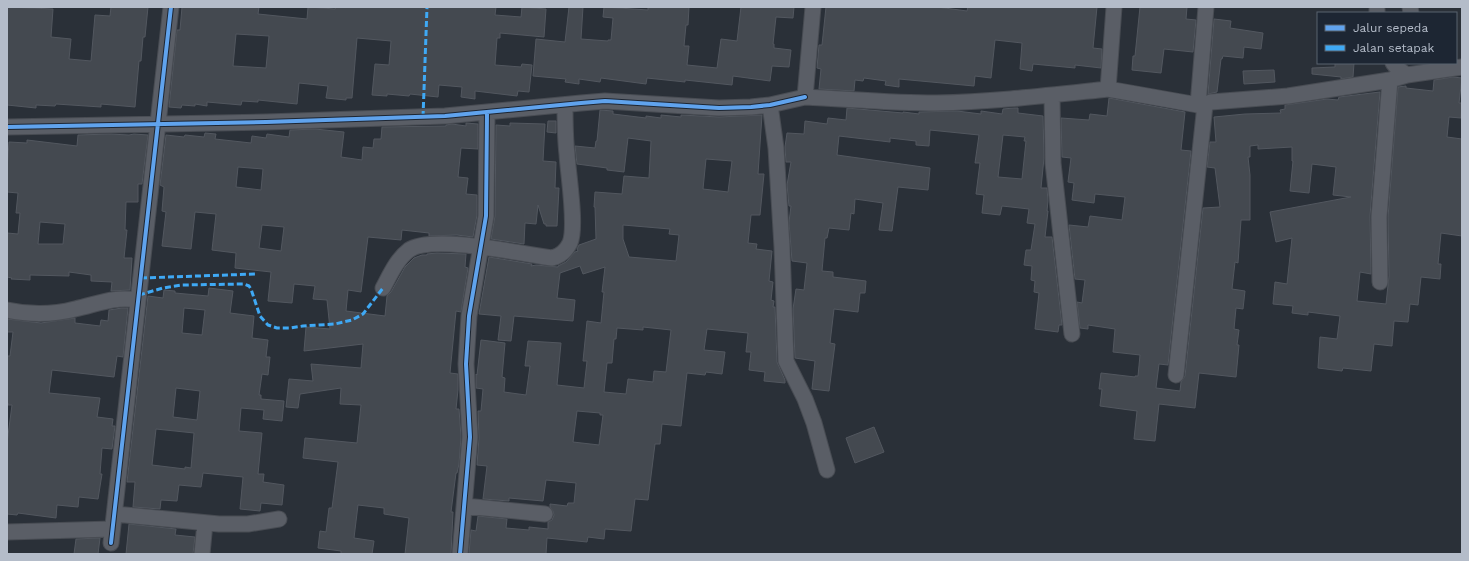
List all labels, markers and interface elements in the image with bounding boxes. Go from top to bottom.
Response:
legend [1317,12,1457,64]
text: Jalur sepeda [1353,21,1428,35]
text: Jalan setapak [1353,41,1435,55]

